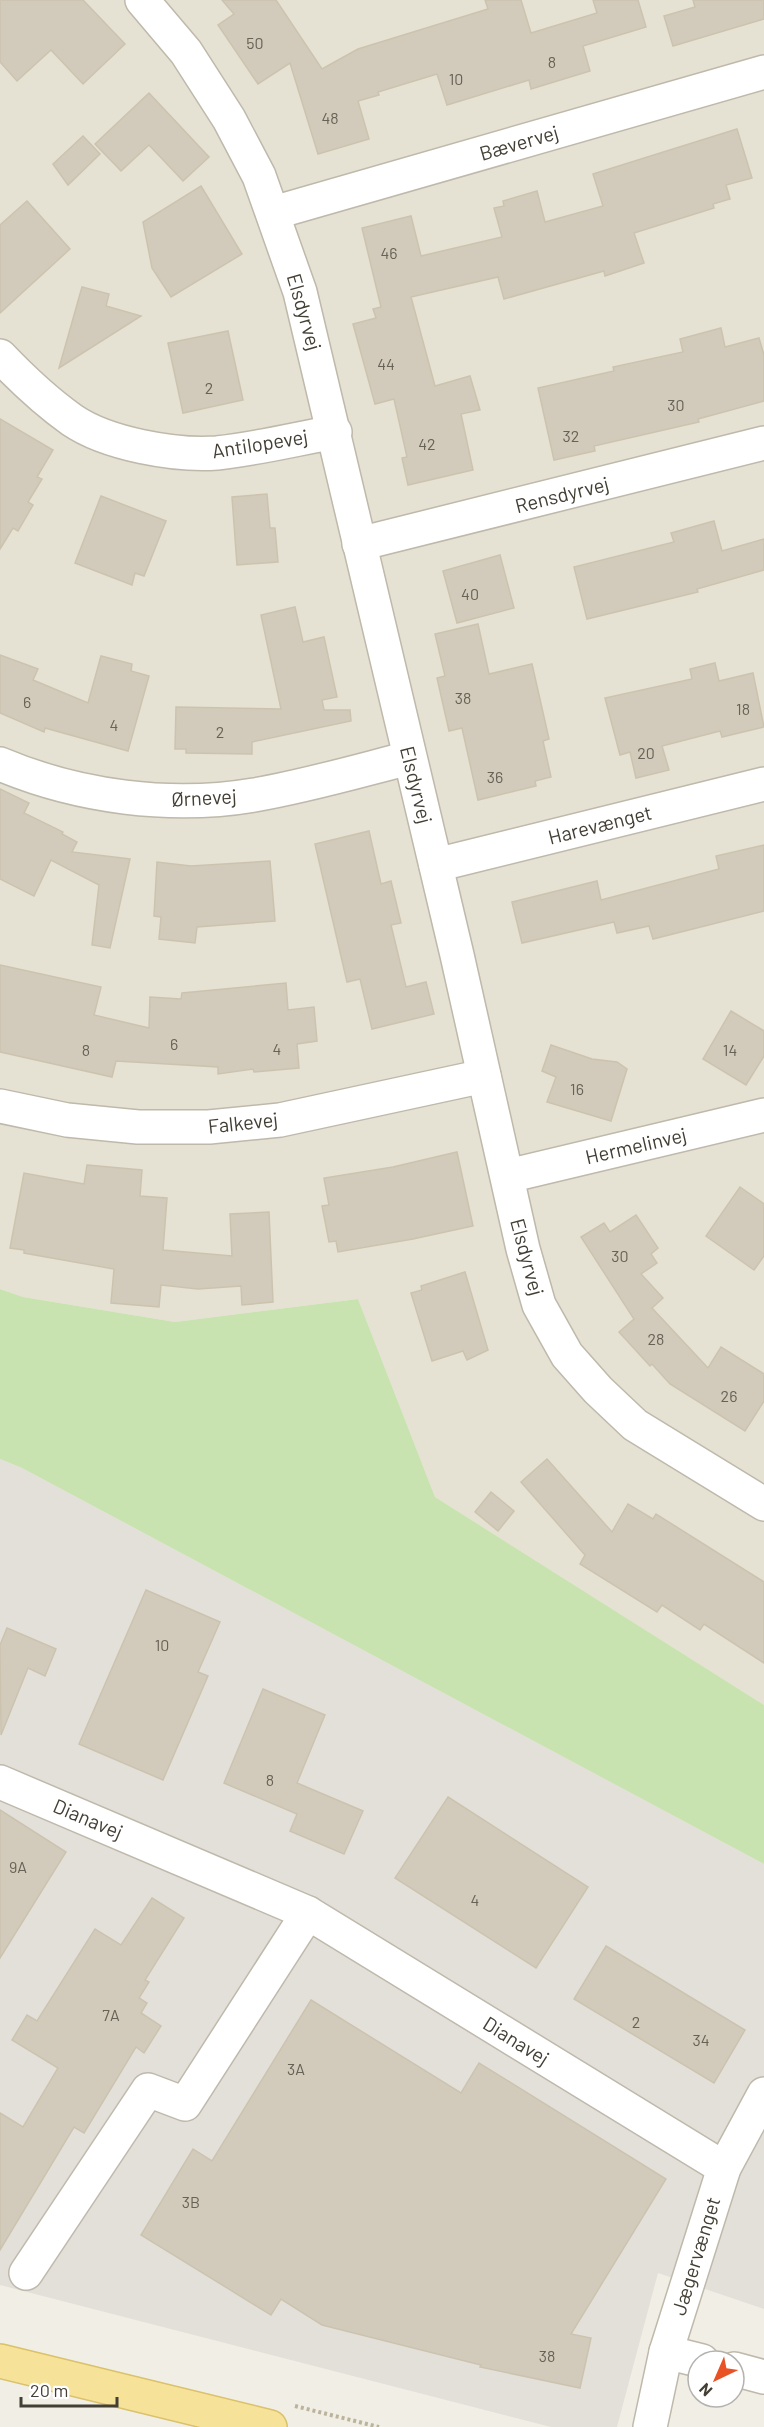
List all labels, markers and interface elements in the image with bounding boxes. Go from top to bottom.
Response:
house number: 50 [246,33,264,52]
house number: 8 [548,52,556,71]
house number: 10 [449,69,463,88]
house number: 48 [321,108,339,127]
street label: Bævervej [476,119,561,165]
house number: 46 [380,243,398,262]
street label: Elsdyrvej [283,270,327,353]
house number: 44 [377,354,395,373]
house number: 2 [205,378,213,397]
house number: 30 [667,395,685,414]
street label: Antilopevej [210,424,310,462]
house number: 32 [563,426,579,445]
house number: 42 [418,434,436,453]
street label: Rensdyrvej [512,471,611,517]
house number: 40 [461,584,479,603]
house number: 38 [455,688,471,707]
house number: 6 [23,692,31,711]
house number: 18 [736,699,750,718]
house number: 4 [110,715,118,734]
house number: 2 [216,722,224,741]
house number: 20 [637,743,655,762]
street label: Elsdyrvej [396,744,438,826]
house number: 36 [487,767,503,786]
street label: Ørnevej [171,783,237,811]
street label: Harevænget [545,800,654,849]
house number: 6 [170,1034,178,1053]
house number: 4 [273,1039,281,1058]
house number: 8 [82,1040,90,1059]
house number: 14 [723,1040,737,1059]
house number: 16 [570,1079,584,1098]
street label: Falkevej [207,1106,279,1138]
street label: Hermelinvej [583,1122,689,1168]
street label: Elsdyrvej [506,1215,550,1298]
house number: 30 [611,1246,629,1265]
house number: 28 [648,1329,664,1348]
house number: 26 [721,1386,737,1405]
house number: 10 [155,1635,169,1654]
house number: 8 [266,1770,274,1789]
street label: Dianavej [50,1793,127,1843]
house number: 9A [9,1857,27,1876]
house number: 4 [471,1890,479,1909]
house number: 7A [102,2005,120,2024]
street label: Dianavej [479,2011,554,2070]
house number: 2 [632,2012,640,2031]
house number: 34 [692,2030,710,2049]
house number: 3A [287,2059,305,2078]
house number: 3B [182,2192,200,2211]
street label: Jægervænget [666,2194,724,2318]
house number: 38 [539,2346,555,2365]
north arrow [686,2349,746,2409]
scale bar [21,2370,117,2408]
text: 20 m [30,2379,68,2401]
text: N [695,2380,716,2401]

